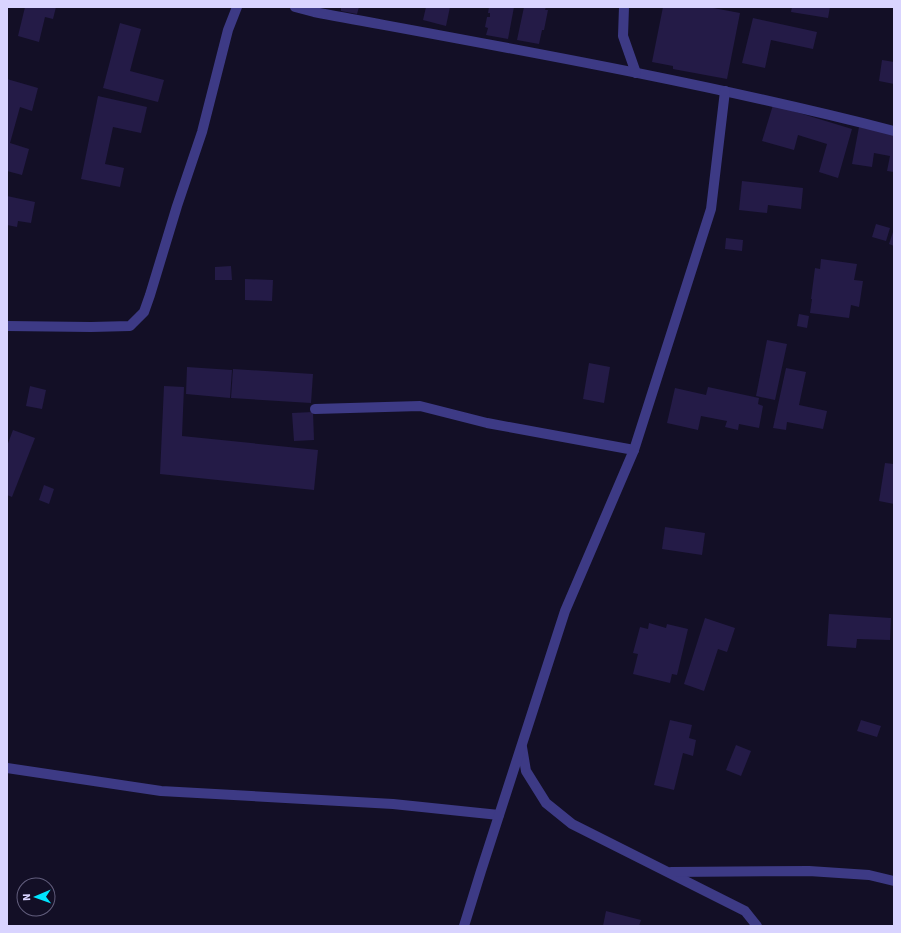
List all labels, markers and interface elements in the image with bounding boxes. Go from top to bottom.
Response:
north arrow [16,877,56,917]
text: N [19,893,34,901]

